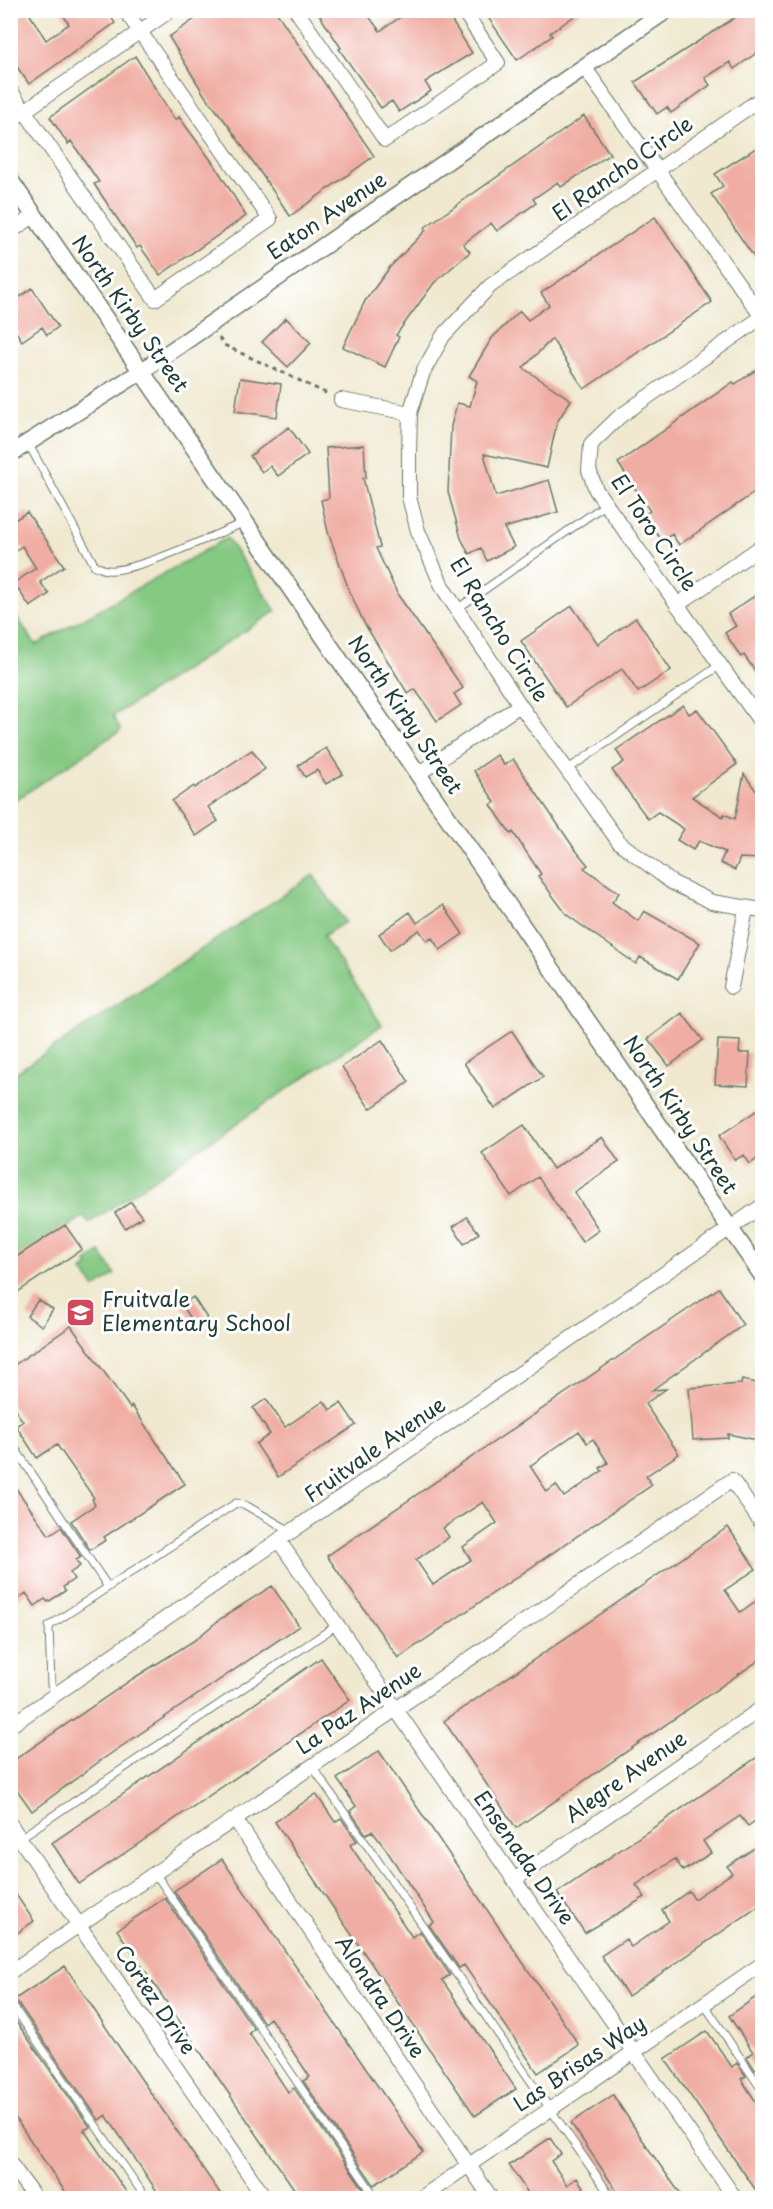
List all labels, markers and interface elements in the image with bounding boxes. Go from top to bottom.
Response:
street label: El Rancho Circle [545,107,699,228]
street label: Eaton Avenue [260,162,392,266]
street label: North Kirby Street [65,228,198,398]
street label: El Toro Circle [605,467,707,597]
street label: El Rancho Circle [443,550,558,708]
street label: North Kirby Street [342,628,472,800]
street label: North Kirby Street [617,1028,747,1200]
place label: Fruitvale Elementary School [102,1282,291,1338]
school or university icon: Fruitvale Elementary School [65,1296,97,1328]
street label: Fruitvale Avenue [297,1388,451,1509]
street label: La Paz Avenue [289,1653,427,1761]
street label: Alegre Avenue [557,1721,692,1829]
street label: Ensenada Drive [467,1783,584,1931]
street label: Alondra Drive [329,1928,435,2064]
street label: Cortez Drive [108,1938,205,2060]
street label: Las Brisas Way [506,2006,652,2119]

